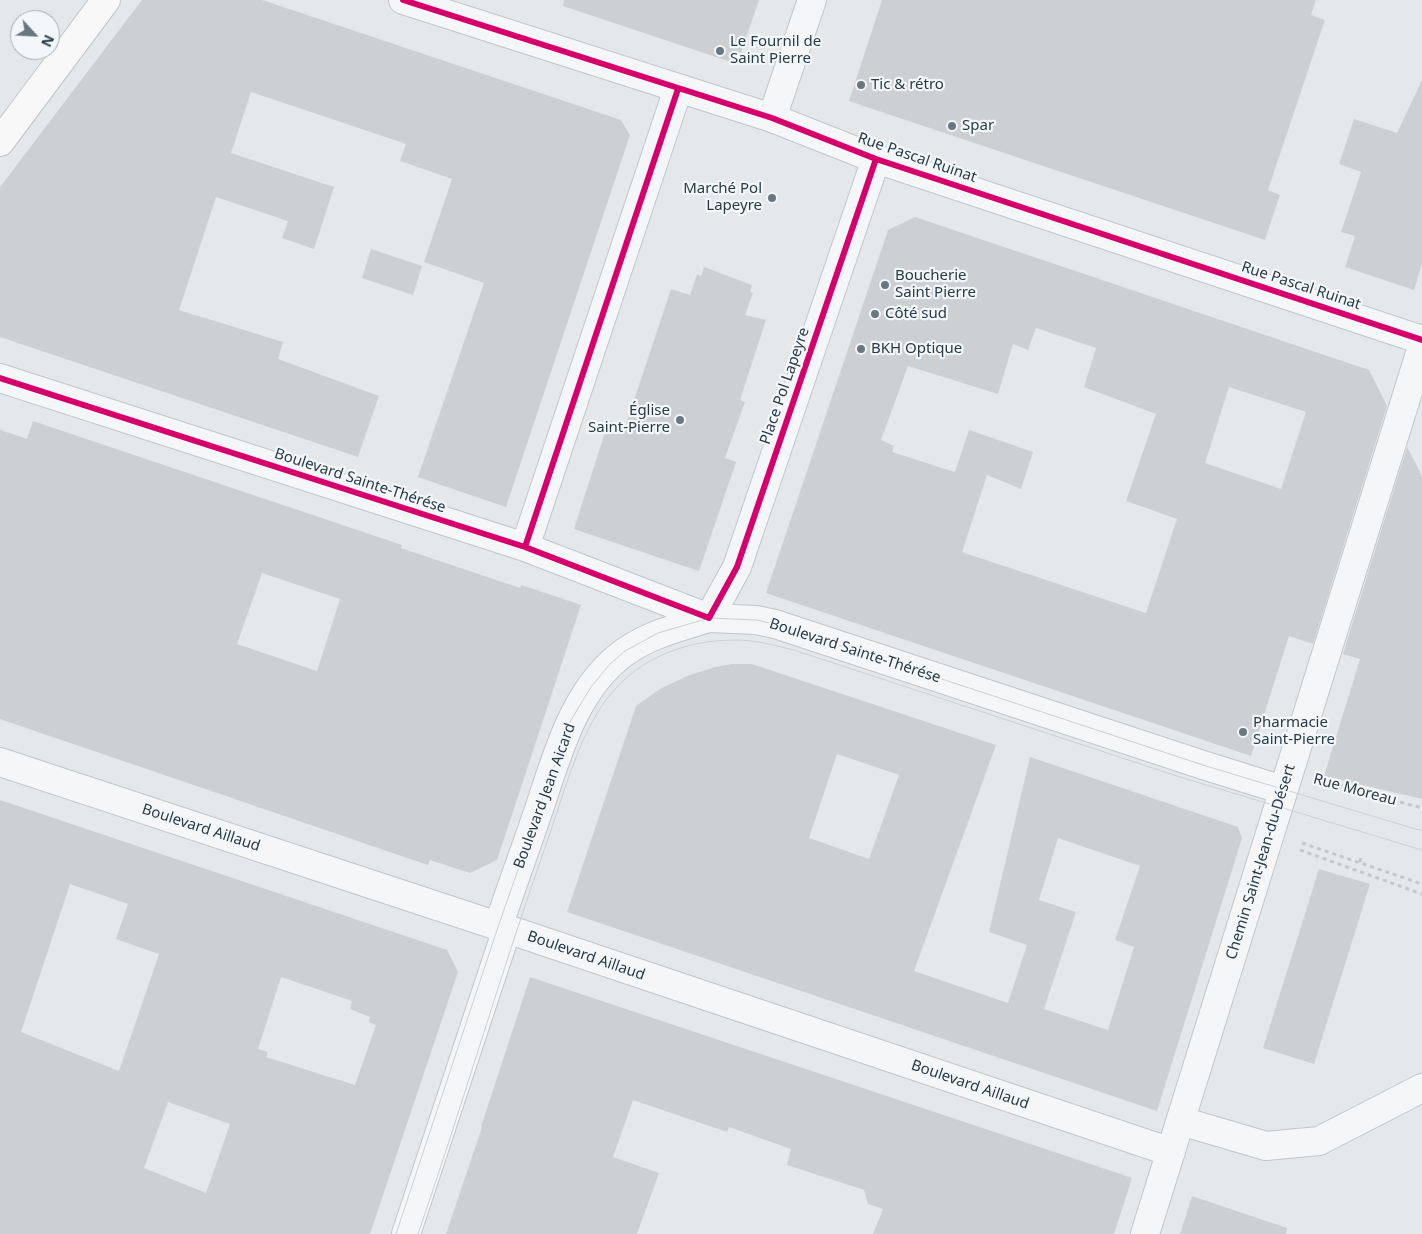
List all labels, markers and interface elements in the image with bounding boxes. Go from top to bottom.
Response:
north arrow [10,10,60,60]
text: N [37,32,59,50]
place label: Le Fournil de Saint Pierre [730,33,821,68]
marker: Le Fournil de Saint Pierre [714,45,726,57]
place label: Tic & rétro [871,76,944,94]
marker: Tic & rétro [855,79,867,91]
place label: Spar [962,117,994,135]
marker: Spar [946,120,958,132]
street label: Rue Pascal Ruinat [855,129,979,187]
place label: Marché Pol Lapeyre [683,180,762,215]
marker: Marché Pol Lapeyre [766,192,778,204]
street label: Rue Pascal Ruinat [1239,258,1363,314]
place label: Boucherie Saint Pierre [895,267,976,302]
marker: Boucherie Saint Pierre [879,279,891,291]
place label: Côté sud [885,305,947,323]
marker: Côté sud [869,308,881,320]
street label: Place Pol Lapeyre [757,325,813,447]
place label: BKH Optique [871,340,962,358]
marker: BKH Optique [855,343,867,355]
place label: Église Saint-Pierre [588,402,670,437]
marker: Église Saint-Pierre [674,414,686,426]
street label: Boulevard Sainte-Thérése [272,445,448,517]
street label: Boulevard Sainte-Thérése [767,615,943,687]
place label: Pharmacie Saint-Pierre [1253,714,1335,749]
street label: Boulevard Jean Aicard [510,721,580,871]
marker: Pharmacie Saint-Pierre [1237,726,1249,738]
street label: Chemin Saint-Jean-du-Désert [1223,762,1299,962]
street label: Rue Moreau [1311,770,1399,810]
street label: Boulevard Aillaud [140,800,262,856]
street label: Boulevard Aillaud [525,927,647,985]
street label: Boulevard Aillaud [909,1056,1031,1114]

